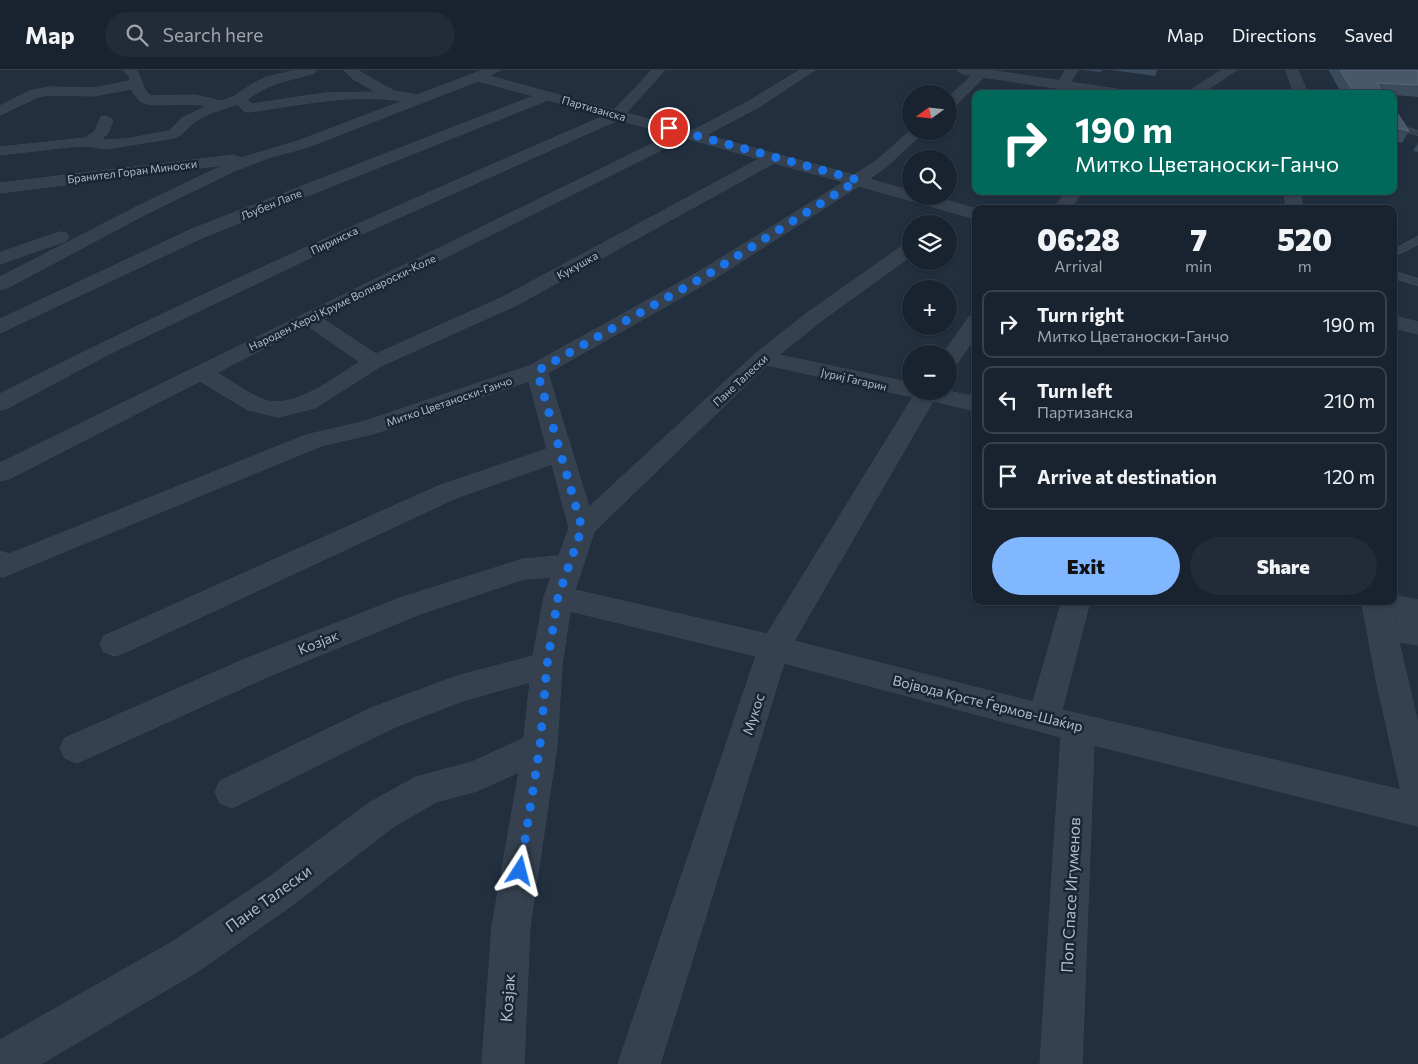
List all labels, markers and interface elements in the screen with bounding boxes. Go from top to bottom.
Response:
search box [105,12,455,57]
text: Map [25,20,75,49]
icon: search [123,21,151,49]
text: Search here [163,23,263,46]
text: Map [1167,24,1204,46]
text: Directions [1232,24,1316,46]
text: Saved [1344,24,1393,46]
north arrow [902,85,958,140]
map controls [902,85,957,400]
street label: Партизанска [560,93,628,123]
pin [648,107,690,149]
text: 190 m [1075,107,1173,150]
icon: right [992,110,1057,175]
icon: arrive [655,114,683,142]
button: search [902,150,957,205]
text: Митко Цветаноски-Ганчо [1075,150,1339,177]
street label: Бранител Горан Миноски [66,157,198,185]
street label: Љубен Лапе [239,186,304,222]
button: layers [902,215,957,270]
text: 06:28 [1037,220,1120,257]
text: 7 [1190,220,1207,257]
text: 520 [1277,220,1332,257]
street label: Пиринска [308,223,360,257]
street label: Кукушка [554,248,600,282]
street label: Народен Херој Круме Волнароски-Коле [247,251,438,353]
text: Arrival [1054,256,1103,275]
text: min [1185,256,1212,275]
text: m [1298,256,1312,275]
button: + [902,280,957,335]
text: Turn right [1037,303,1124,326]
icon: right [994,310,1022,338]
text: 190 m [1323,313,1375,336]
text: Митко Цветаноски-Ганчо [1037,326,1229,345]
button: − [902,345,957,400]
street label: Пане Талески [710,351,770,409]
street label: Јуриј Гагарин [820,365,888,394]
street label: Митко Цветаноски-Ганчо [384,373,514,429]
text: Turn left [1037,379,1112,402]
icon: left [994,386,1022,414]
text: 210 m [1324,389,1375,412]
text: Партизанска [1037,402,1133,421]
icon: arrive [994,462,1022,490]
text: Arrive at destination [1037,465,1217,488]
text: 120 m [1324,465,1375,488]
button: Exit [992,537,1180,595]
button: Share [1190,537,1377,595]
street label: Козјак [295,626,341,658]
street label: Војвода Крсте Ѓермов-Шаќир [891,671,1085,735]
street label: Мукос [738,691,768,737]
street label: Поп Спасе Игуменов [1056,817,1084,973]
position arrow [493,844,545,896]
street label: Пане Талески [221,861,315,935]
street label: Козјак [496,973,518,1023]

